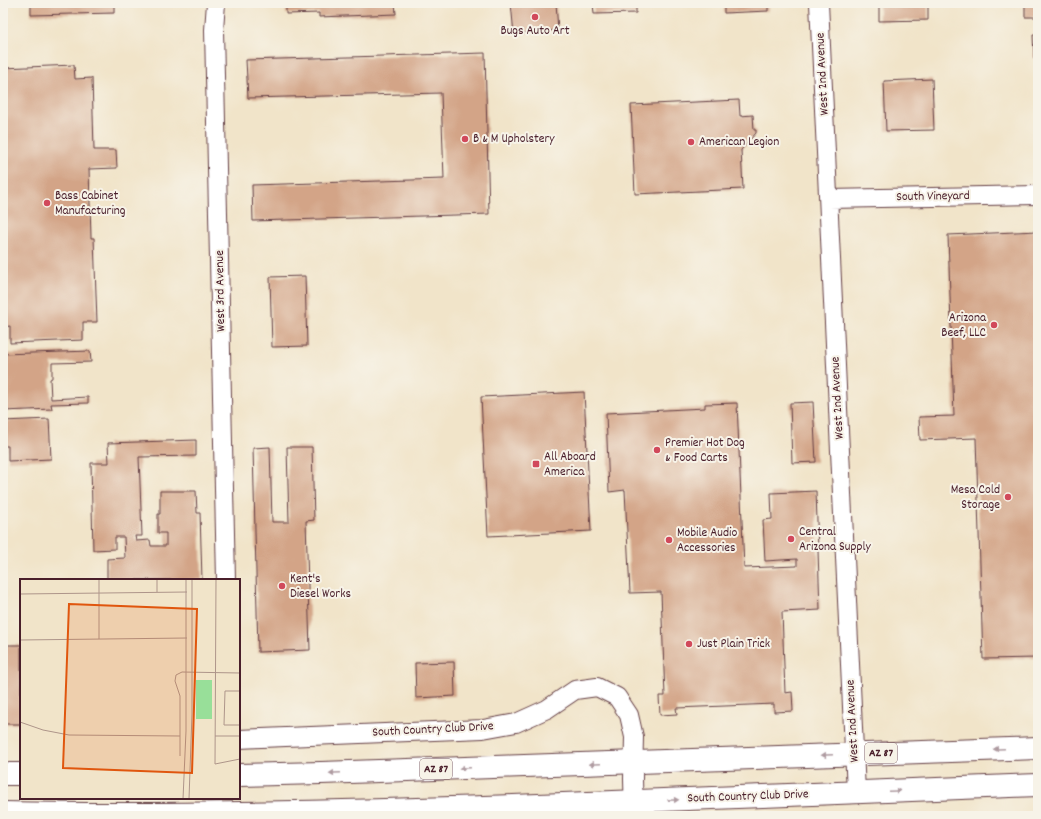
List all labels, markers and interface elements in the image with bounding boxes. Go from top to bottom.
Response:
marker: Bugs Auto Art [530,12,540,22]
place label: Bugs Auto Art [501,22,570,41]
street label: West 2nd Avenue [811,32,835,116]
place label: B & M Upholstery [473,130,555,149]
place label: American Legion [699,133,779,152]
marker: B & M Upholstery [460,134,470,144]
marker: American Legion [686,137,696,147]
place label: Bass Cabinet Manufacturing [55,187,126,221]
street label: South Vineyard [896,187,970,207]
marker: Bass Cabinet Manufacturing [42,198,52,208]
street label: West 3rd Avenue [211,250,231,332]
place label: Arizona Beef, LLC [941,309,987,343]
marker: Arizona Beef, LLC [989,320,999,330]
street label: West 2nd Avenue [826,356,850,440]
place label: Premier Hot Dog & Food Carts [665,434,745,468]
marker: Premier Hot Dog & Food Carts [652,445,662,455]
place label: All Aboard America [544,448,596,482]
marker: All Aboard America [531,459,541,469]
place label: Mesa Cold Storage [951,481,1000,515]
marker: Mesa Cold Storage [1003,492,1013,502]
place label: Central Arizona Supply [799,523,872,557]
place label: Mobile Audio Accessories [677,524,737,558]
marker: Central Arizona Supply [786,534,796,544]
marker: Mobile Audio Accessories [664,535,674,545]
place label: Kent's Diesel Works [290,570,351,604]
inset map [20,579,240,799]
marker: Kent's Diesel Works [277,581,287,591]
place label: Just Plain Trick [697,635,770,654]
marker: Just Plain Trick [684,639,694,649]
street label: West 2nd Avenue [841,679,865,763]
street label: South Country Club Drive [372,717,494,743]
road number: AZ 87 [865,743,897,763]
one-way arrow [992,746,1005,752]
one-way arrow [820,752,833,758]
road number: AZ 87 [420,759,452,779]
one-way arrow [589,760,601,767]
one-way arrow [458,765,471,771]
one-way arrow [329,769,341,776]
street label: South Country Club Drive [687,785,809,809]
one-way arrow [889,787,901,794]
one-way arrow [667,797,680,803]

